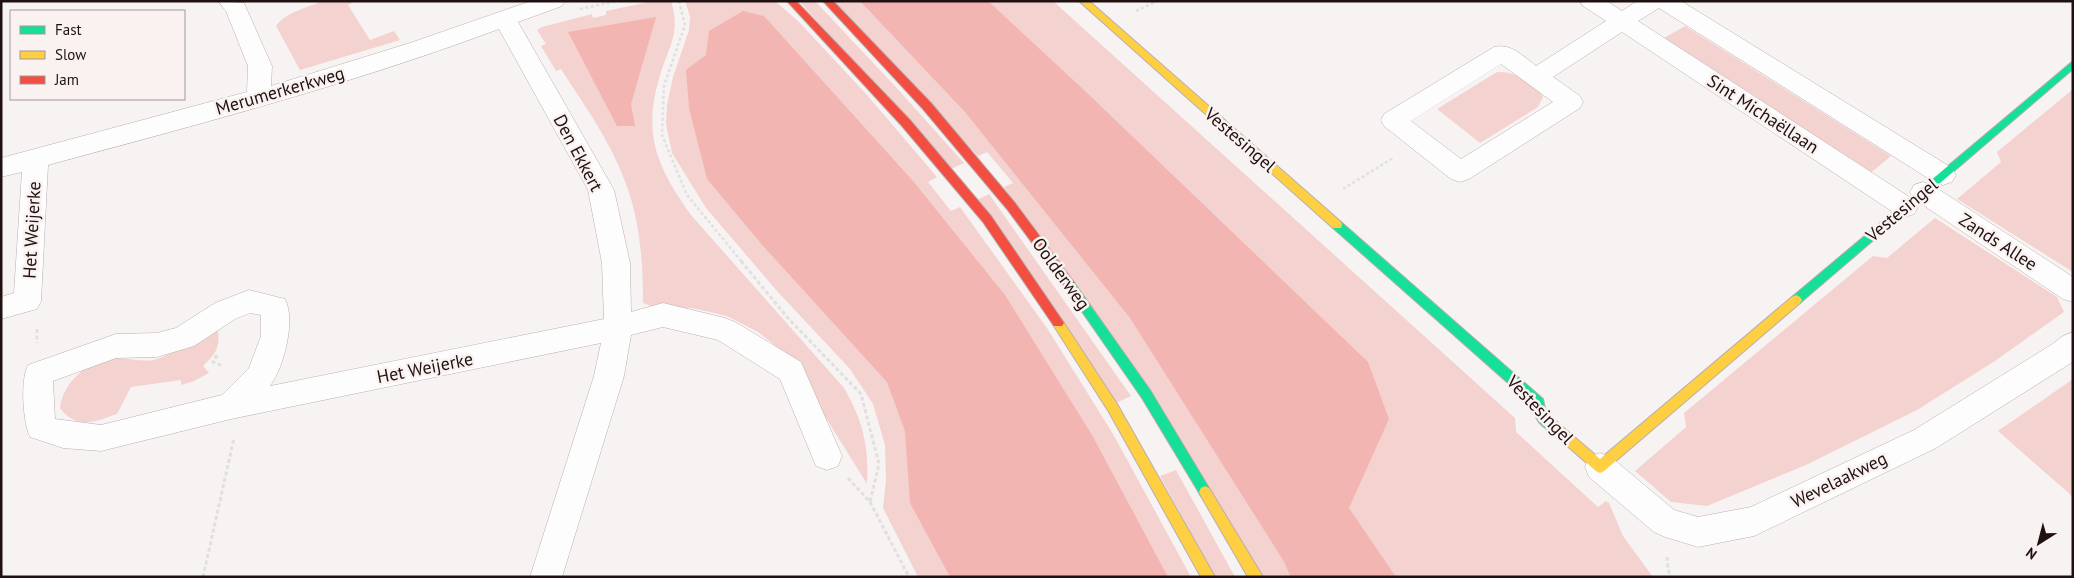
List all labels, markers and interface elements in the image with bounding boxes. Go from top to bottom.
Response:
legend [10,10,185,100]
text: Fast [55,20,82,39]
text: Slow [55,45,86,64]
street label: Merumerkerkweg [213,61,347,120]
street label: Sint Michaëllaan [1703,69,1823,158]
text: Jam [54,70,79,89]
street label: Vestesingel [1199,102,1281,177]
street label: Den Ekkert [549,110,608,195]
street label: Vestesingel [1860,172,1943,247]
street label: Het Weijerke [17,181,46,279]
street label: Zands Allee [1955,208,2042,275]
street label: Oolderweg [1027,233,1095,314]
street label: Het Weijerke [375,347,475,388]
street label: Vestesingel [1501,370,1579,450]
street label: Wevelaakweg [1787,446,1891,513]
north arrow [2014,518,2064,568]
text: N [2022,544,2040,564]

